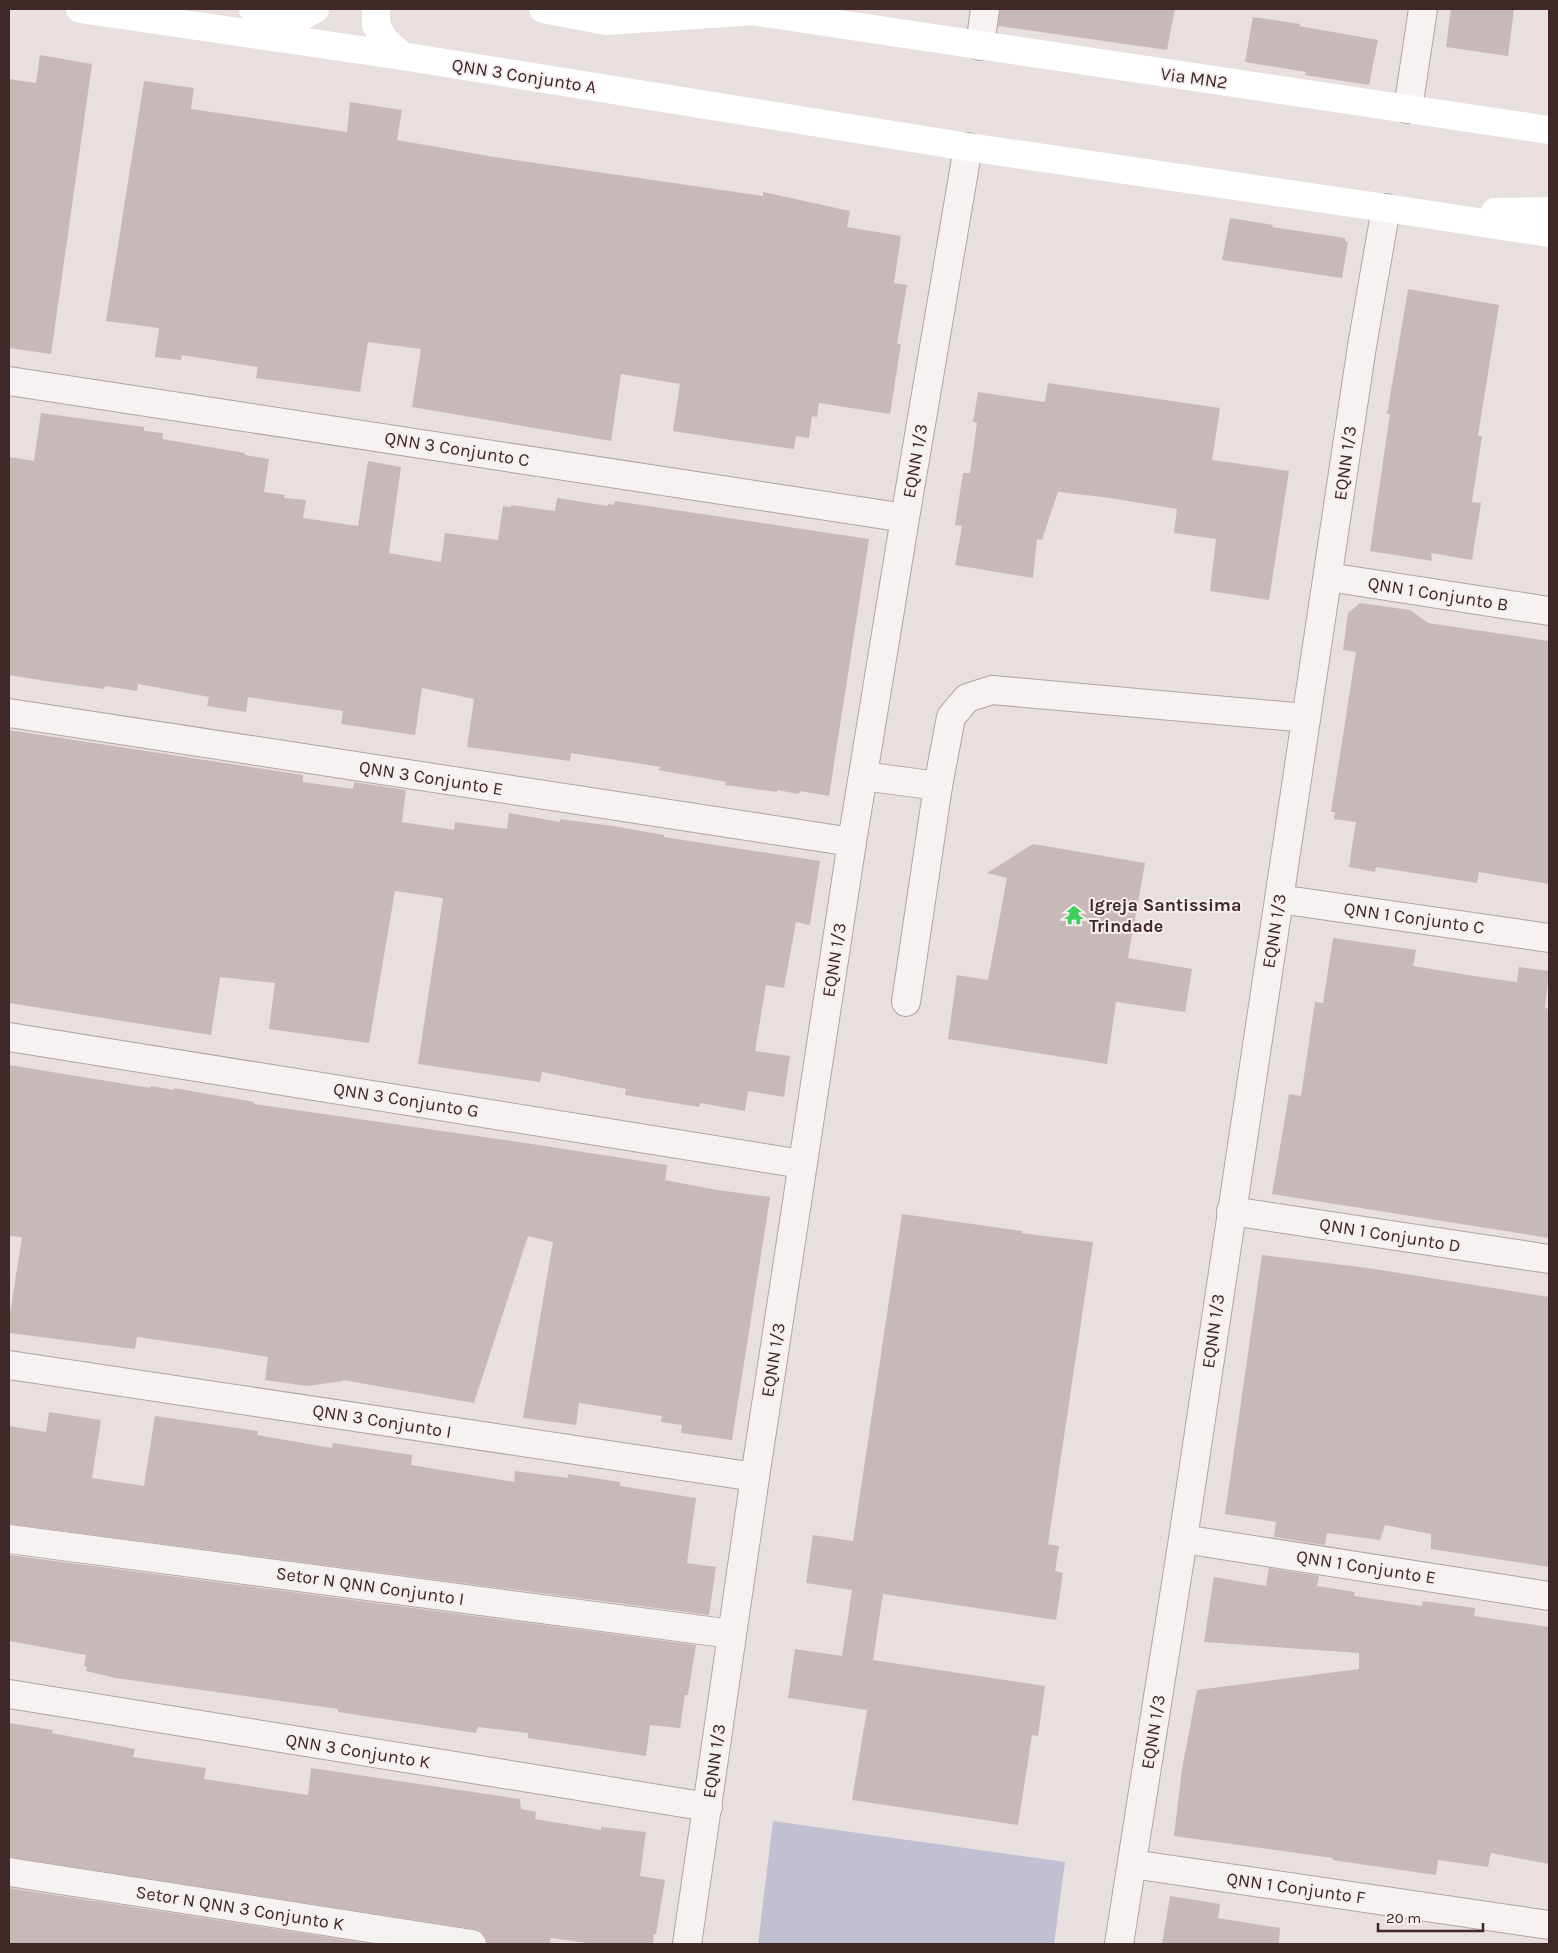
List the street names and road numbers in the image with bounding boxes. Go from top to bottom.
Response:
street label: QNN 3 Conjunto A [450,54,598,98]
street label: Via MN2 [1159,62,1229,94]
street label: EQNN 1/3 [898,422,932,500]
street label: EQNN 1/3 [1329,424,1361,502]
street label: QNN 3 Conjunto C [383,427,531,471]
street label: QNN 1 Conjunto B [1366,572,1510,616]
street label: QNN 3 Conjunto E [357,756,505,800]
street label: EQNN 1/3 [1257,892,1291,970]
street label: QNN 1 Conjunto C [1342,897,1486,939]
street label: EQNN 1/3 [817,921,851,999]
street label: QNN 3 Conjunto G [332,1078,480,1122]
street label: QNN 1 Conjunto D [1318,1213,1462,1257]
street label: EQNN 1/3 [1197,1292,1229,1370]
street label: EQNN 1/3 [756,1321,790,1399]
street label: QNN 3 Conjunto I [311,1399,453,1443]
street label: QNN 1 Conjunto E [1295,1545,1437,1589]
street label: Setor N QNN Conjunto I [274,1562,466,1610]
street label: EQNN 1/3 [1136,1693,1170,1771]
street label: EQNN 1/3 [698,1722,730,1800]
street label: QNN 3 Conjunto K [284,1729,432,1773]
street label: QNN 1 Conjunto F [1225,1867,1367,1909]
street label: Setor N QNN 3 Conjunto K [134,1881,346,1935]

